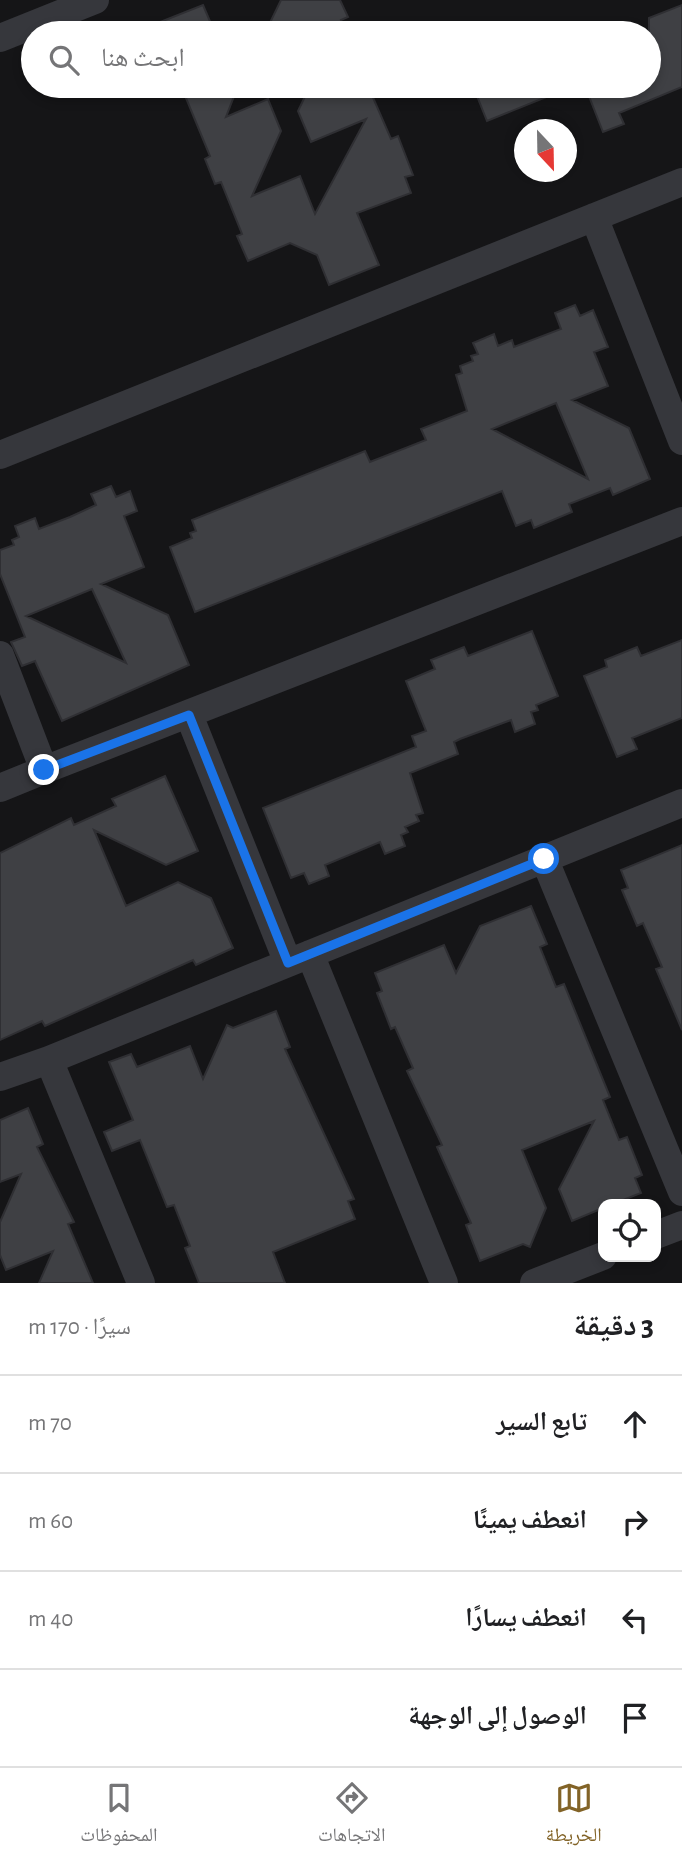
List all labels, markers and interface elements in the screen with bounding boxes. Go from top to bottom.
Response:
search box [21,21,661,98]
icon: search [45,41,83,79]
text: ابحث هنا [101,45,185,71]
north arrow [514,119,577,182]
route end [28,754,59,785]
route start [528,843,559,874]
map controls [598,1199,661,1262]
button: locate [598,1199,661,1262]
text: 3 دقيقة [574,1311,654,1341]
text: سيرًا · 170 m [28,1316,131,1339]
icon: ahead [616,1405,654,1443]
text: تابع السير [496,1409,587,1435]
text: 70 m [28,1412,72,1435]
icon: right [616,1503,654,1541]
text: انعطف يمينًا [473,1507,587,1533]
text: 60 m [28,1510,73,1533]
icon: left [616,1601,654,1639]
text: انعطف يسارًا [465,1605,587,1631]
text: 40 m [28,1608,73,1631]
icon: arrive [616,1699,654,1737]
text: الوصول إلى الوجهة [408,1703,587,1729]
tab: المحفوظات [80,1779,158,1853]
tab: الاتجاهات [318,1779,385,1853]
tab: الخريطة [546,1779,602,1853]

